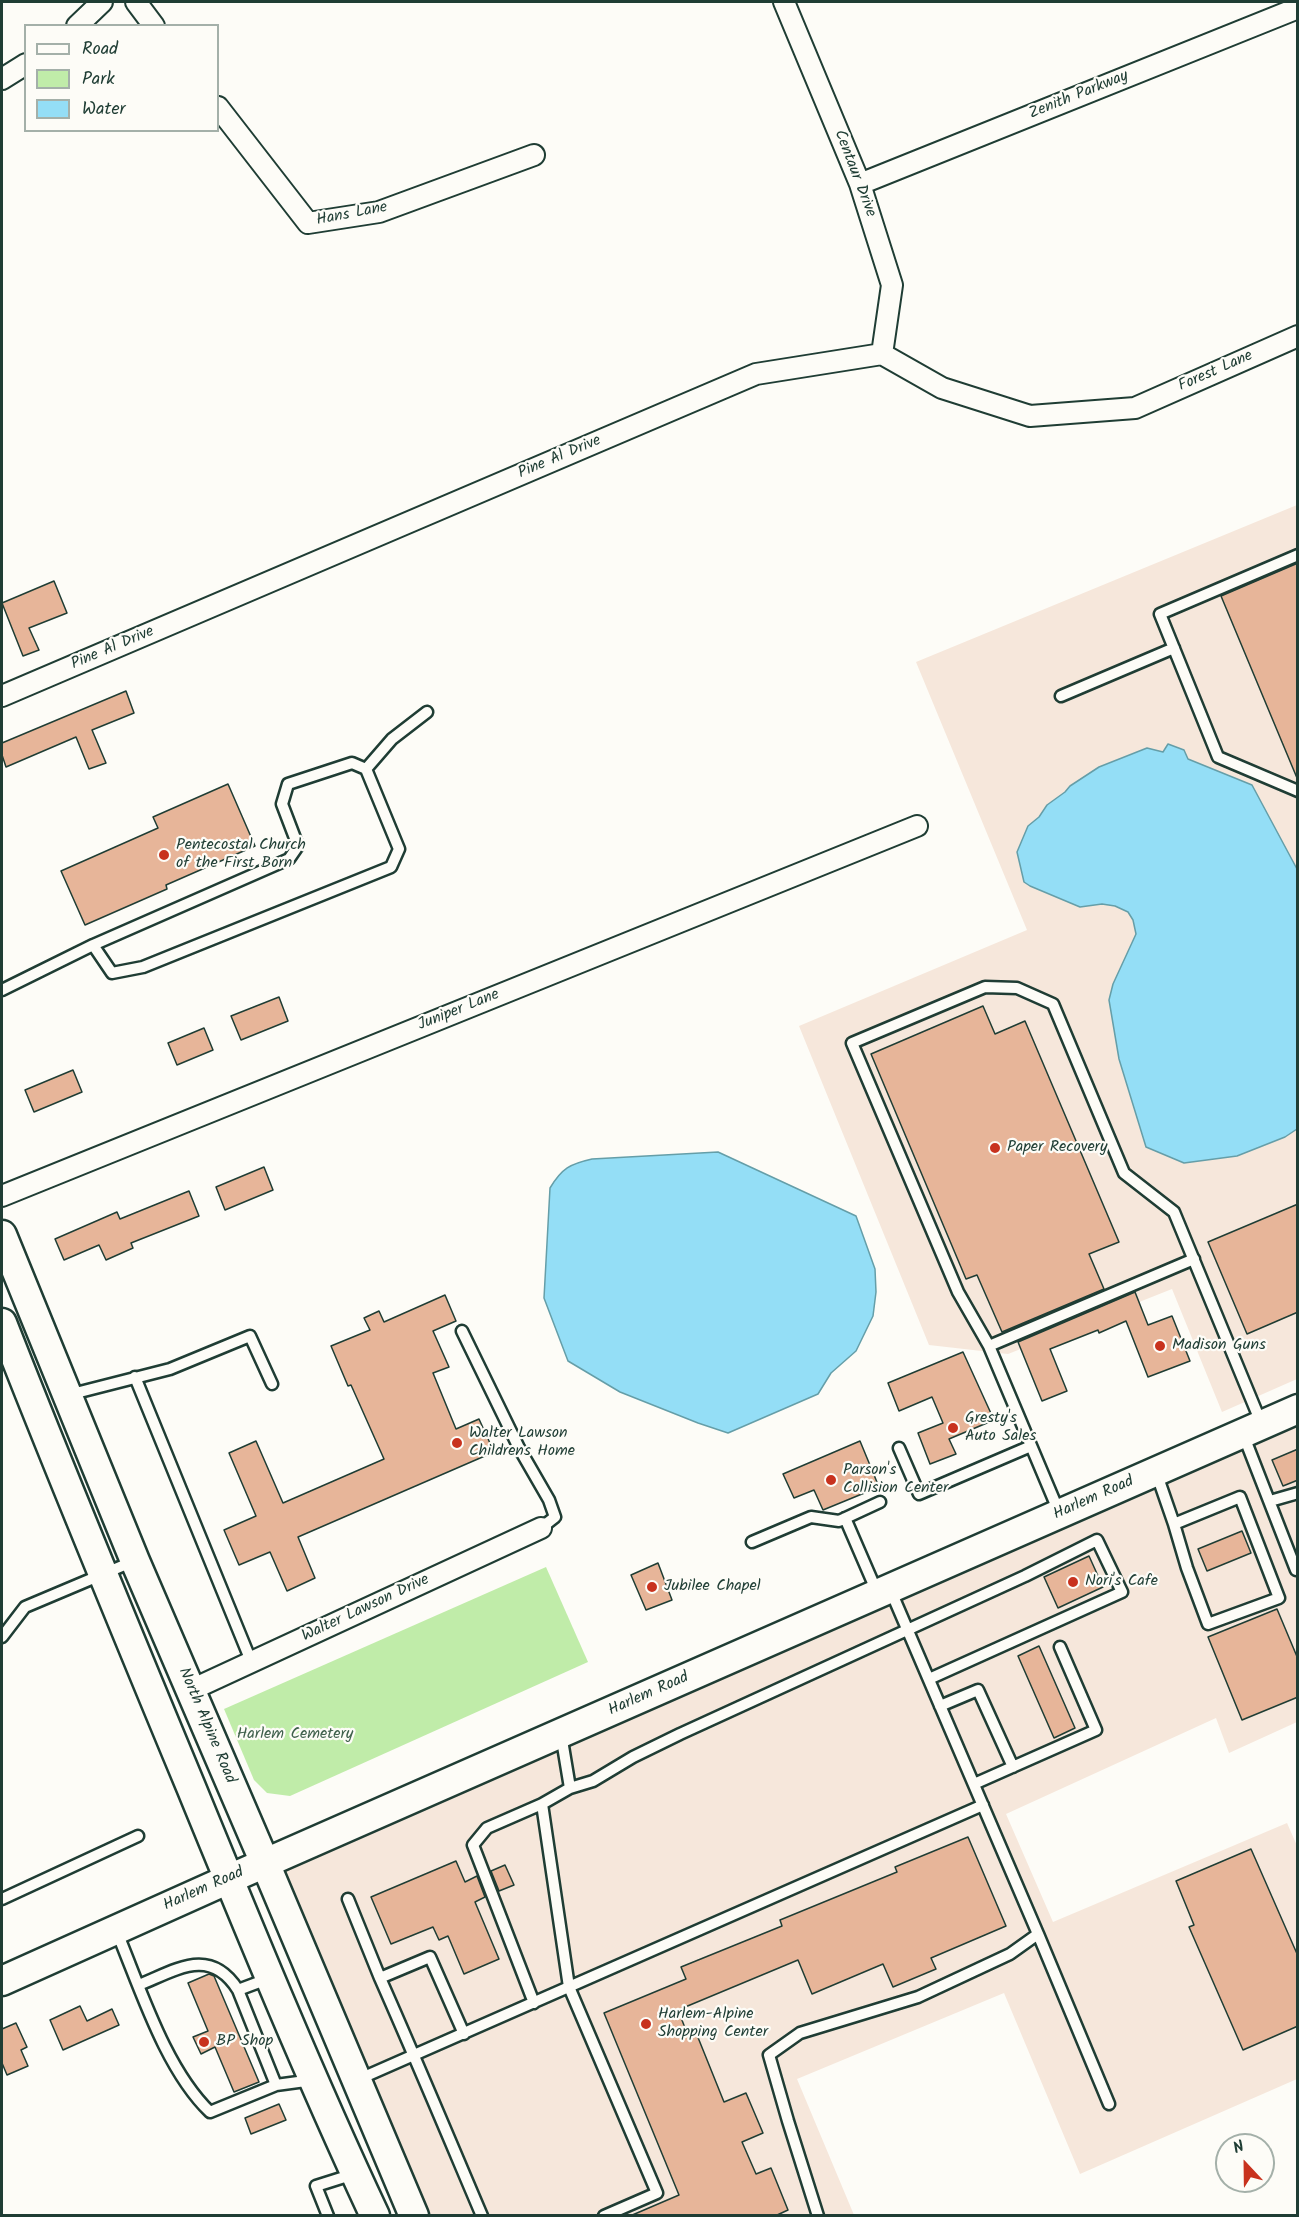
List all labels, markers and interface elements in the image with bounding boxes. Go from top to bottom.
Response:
legend [24,24,219,132]
text: Road [82,35,118,64]
text: Park [82,65,115,94]
street label: Zenith Parkway [1027,67,1131,125]
text: Water [82,95,126,124]
street label: Centaur Drive [829,128,879,220]
street label: Hans Lane [315,199,389,231]
street label: Forest Lane [1176,347,1256,397]
street label: Pine Al Drive [516,432,604,484]
street label: Pine Al Drive [69,623,157,675]
place label: Pentecostal Church of the First Born [176,836,306,874]
marker: Pentecostal Church of the First Born [157,848,171,862]
street label: Juniper Lane [416,986,502,1036]
place label: Paper Recovery [1007,1138,1107,1158]
marker: Paper Recovery [988,1141,1002,1155]
place label: Madison Guns [1172,1336,1266,1356]
marker: Madison Guns [1153,1339,1167,1353]
place label: Gresty's Auto Sales [965,1409,1036,1447]
marker: Gresty's Auto Sales [946,1421,960,1435]
place label: Walter Lawson Childrens Home [469,1424,575,1462]
marker: Walter Lawson Childrens Home [450,1436,464,1450]
place label: Parson's Collision Center [843,1461,948,1499]
marker: Parson's Collision Center [824,1473,838,1487]
street label: Harlem Road [1051,1473,1137,1525]
street label: Walter Lawson Drive [299,1571,433,1647]
place label: Nori's Cafe [1085,1572,1158,1592]
marker: Nori's Cafe [1066,1575,1080,1589]
place label: Jubilee Chapel [664,1577,761,1597]
marker: Jubilee Chapel [645,1580,659,1594]
street label: North Alpine Road [173,1665,239,1787]
street label: Harlem Road [606,1669,692,1721]
park label: Harlem Cemetery [237,1725,353,1745]
street label: Harlem Road [161,1864,247,1916]
place label: Harlem-Alpine Shopping Center [658,2005,768,2043]
marker: Harlem-Alpine Shopping Center [639,2017,653,2031]
place label: BP Shop [216,2032,273,2052]
marker: BP Shop [197,2035,211,2049]
north arrow [1215,2133,1275,2193]
text: N [1229,2134,1248,2161]

